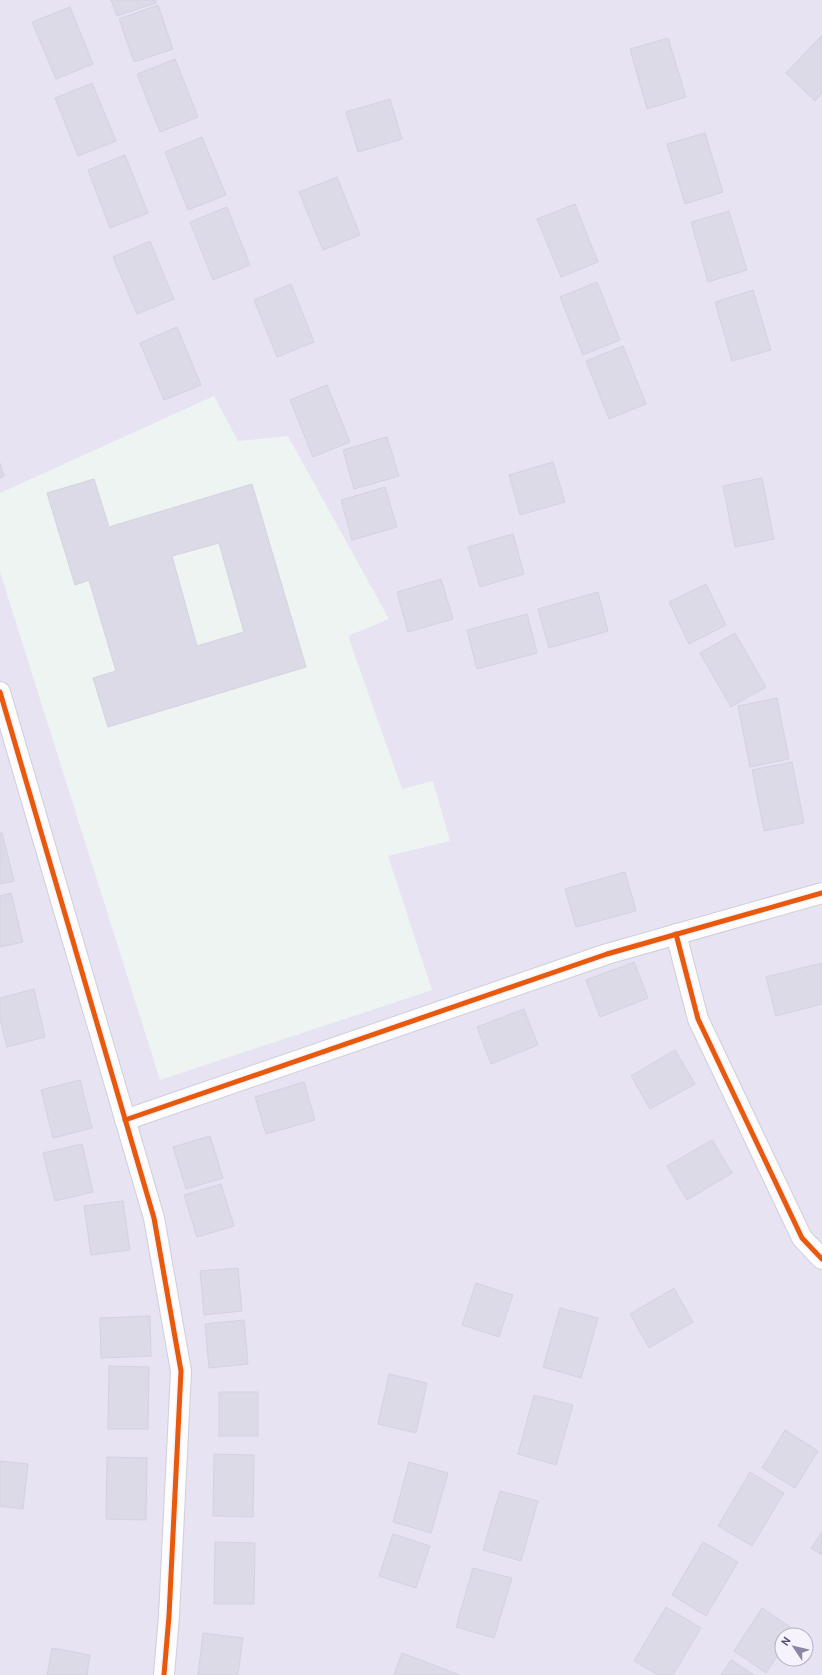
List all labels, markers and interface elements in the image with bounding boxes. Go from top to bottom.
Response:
north arrow [774,1627,814,1667]
text: N [779,1635,795,1649]

